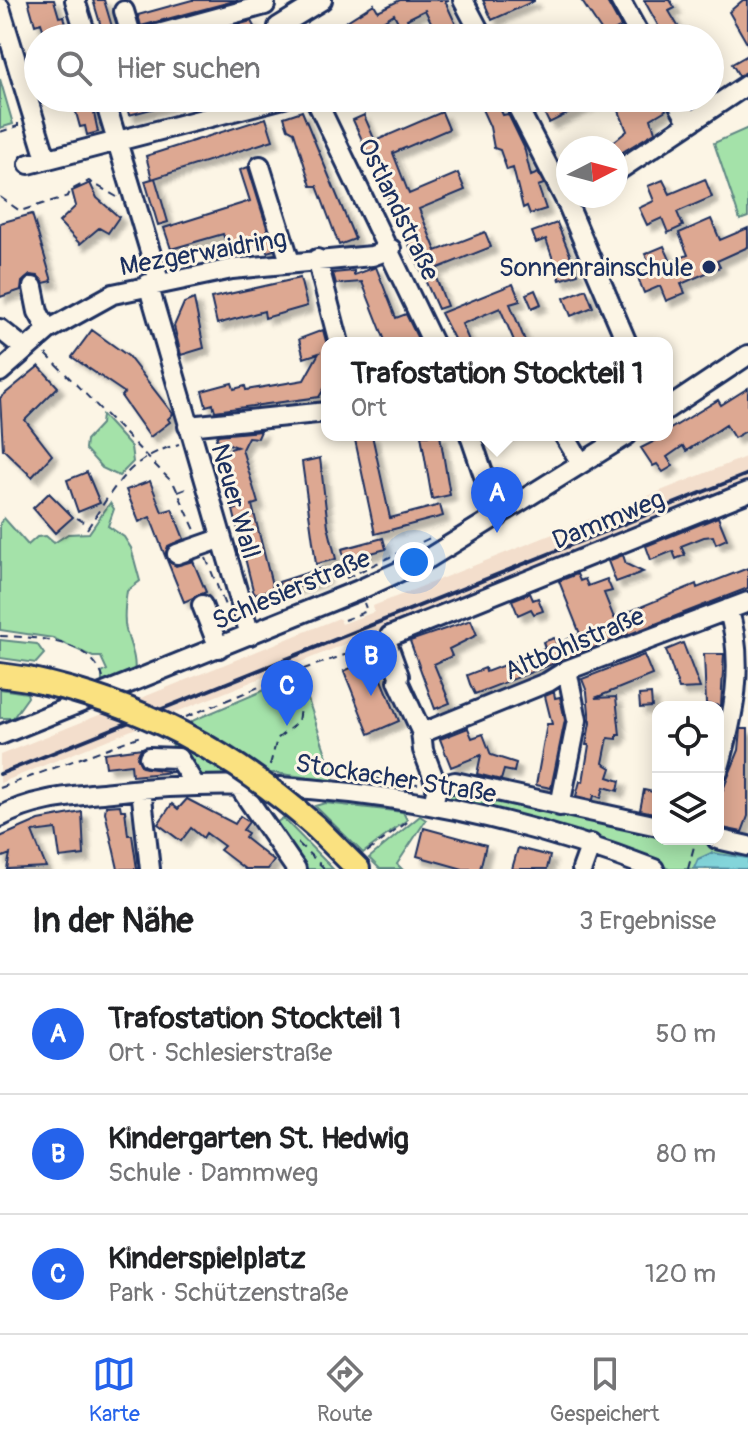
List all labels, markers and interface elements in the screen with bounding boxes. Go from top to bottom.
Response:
search box [24,24,724,112]
icon: search [52,46,96,90]
text: Hier suchen [116,50,261,87]
street label: Ostlandstraße [350,133,446,286]
north arrow [556,136,628,208]
street label: Mezgerwaidring [117,223,289,283]
place label: Sonnenrainschule [499,252,693,284]
marker: Sonnenrainschule [700,258,718,276]
popup [321,337,673,441]
text: Trafostation Stockteil 1 [350,355,644,392]
text: Ort [350,392,387,424]
street label: Neuer Wall [203,440,267,562]
pin: A [471,467,523,533]
street label: Dammweg [548,483,669,557]
street label: Schlesierstraße [208,542,375,638]
your location [394,542,434,582]
street label: Altbohlstraße [500,600,649,688]
pin: B [345,630,397,696]
pin: C [261,660,313,726]
map controls [652,701,724,845]
button: locate [652,701,724,773]
street label: Stockacher Straße [293,747,499,811]
button: layers [652,773,724,845]
text: In der Nähe [32,900,193,943]
text: 3 Ergebnisse [579,905,716,937]
text: Trafostation Stockteil 1 [108,1000,401,1037]
text: A [50,1018,66,1050]
text: 50 m [655,1018,716,1050]
text: Ort · Schlesierstraße [108,1037,332,1069]
text: Kindergarten St. Hedwig [108,1120,409,1157]
text: B [51,1138,65,1170]
text: 80 m [656,1138,716,1170]
text: Schule · Dammweg [108,1157,318,1189]
text: Kinderspielplatz [108,1240,306,1277]
text: C [50,1258,66,1290]
text: 120 m [645,1258,716,1290]
text: Park · Schützenstraße [108,1277,348,1309]
tab: Karte [89,1352,140,1428]
tab: Route [317,1352,372,1428]
tab: Gespeichert [550,1352,659,1428]

